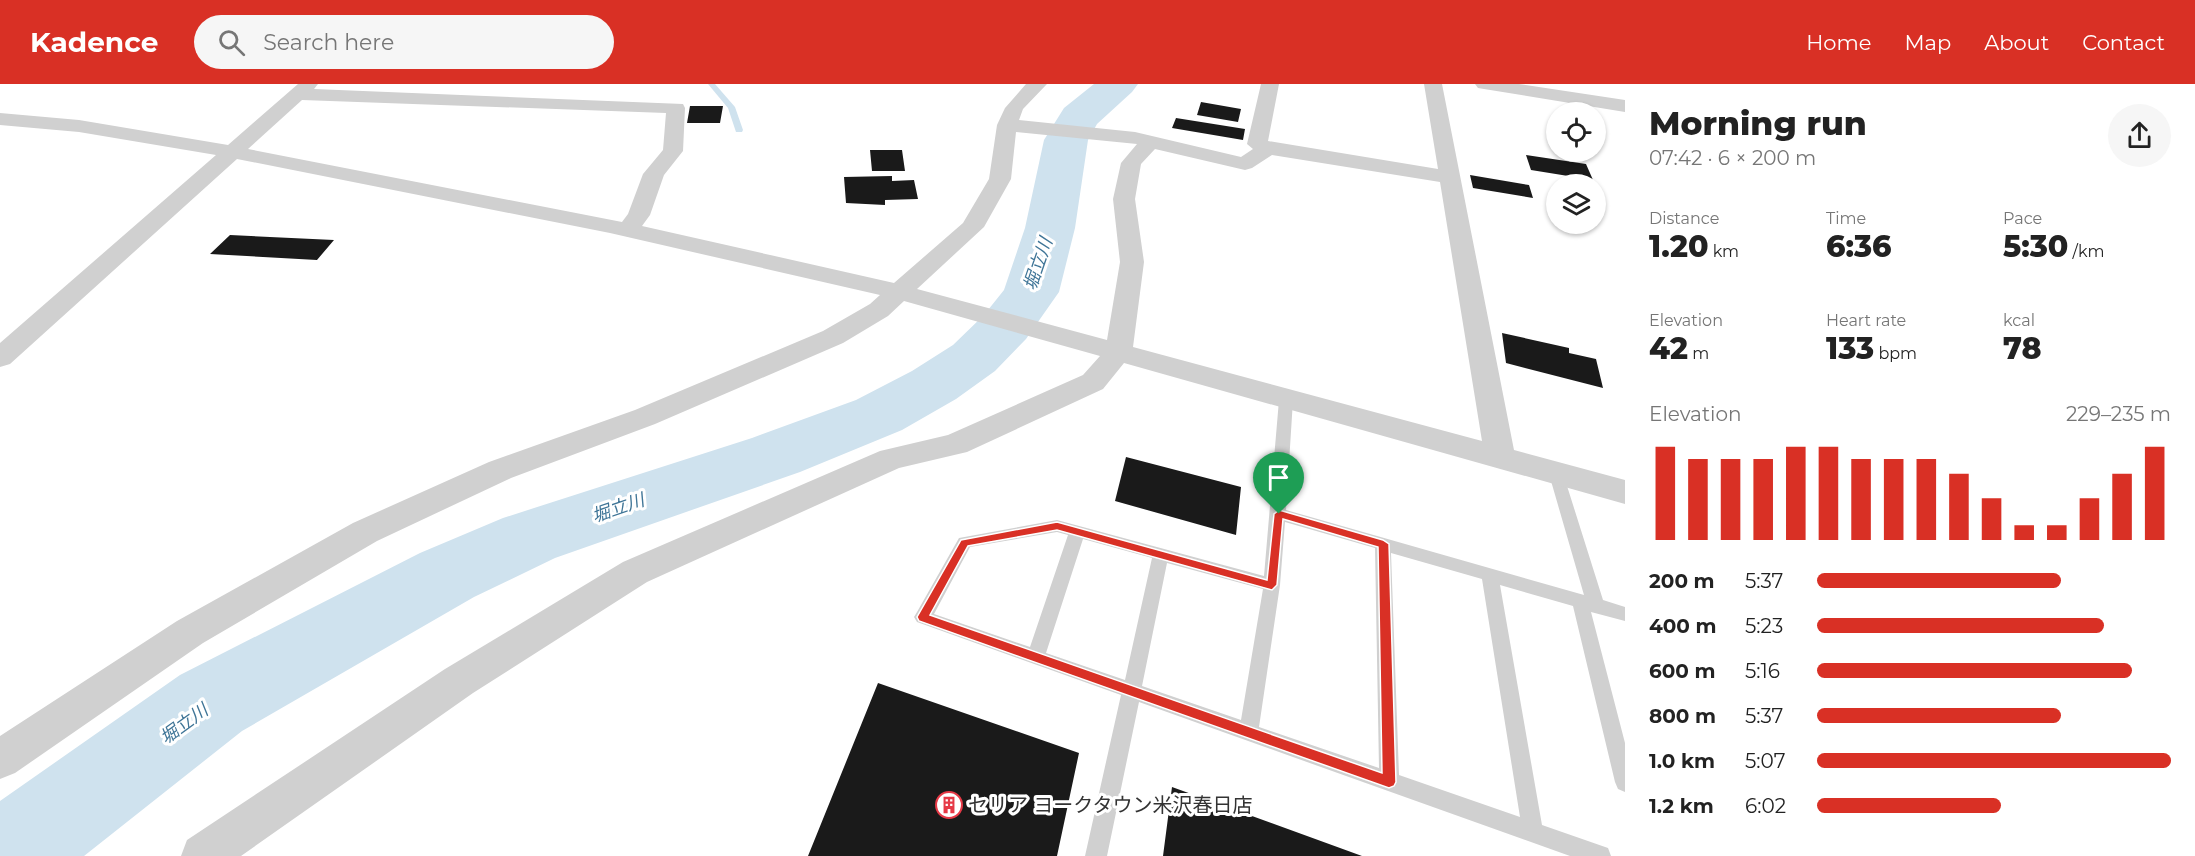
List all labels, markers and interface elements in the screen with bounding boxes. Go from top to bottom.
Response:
search box [194,15,614,69]
text: Kadence [30,25,158,59]
icon: search [215,26,248,59]
text: Search here [263,29,394,56]
text: Home [1806,30,1871,55]
text: Map [1904,30,1951,55]
text: About [1984,30,2049,55]
text: Contact [2082,30,2165,55]
map controls [1546,102,1606,234]
button: locate [1546,102,1606,162]
text: Morning run [1649,103,1867,143]
button: share [2108,104,2171,167]
text: 07:42 · 6 × 200 m [1649,146,1816,170]
button: layers [1546,174,1606,234]
text: Distance [1649,209,1719,228]
text: Time [1826,209,1866,228]
text: Pace [2003,209,2042,228]
text: 1.20 [1649,228,1708,265]
text: 6:36 [1826,228,1892,265]
text: 5:30 [2003,228,2068,265]
water label: 堀立川 [1019,233,1058,293]
text: km [1708,242,1739,261]
text: /km [2068,242,2104,261]
text: Elevation [1649,311,1723,330]
text: Heart rate [1826,311,1906,330]
text: kcal [2003,311,2035,330]
text: 42 [1649,330,1688,367]
text: 133 [1826,330,1874,367]
text: 78 [2003,330,2042,367]
text: m [1688,344,1709,363]
text: bpm [1874,344,1917,363]
text: Elevation [1649,402,1741,426]
text: 229–235 m [2066,402,2171,426]
pin [1253,452,1304,514]
icon: arrive [1262,461,1295,494]
water label: 堀立川 [589,488,649,527]
text: 200 m [1649,569,1715,593]
text: 5:37 [1745,569,1783,593]
text: 400 m [1649,614,1717,638]
text: 5:23 [1745,614,1783,638]
text: 600 m [1649,659,1716,683]
text: 5:16 [1745,659,1780,683]
water label: 堀立川 [156,698,214,749]
text: 800 m [1649,704,1716,728]
text: 5:37 [1745,704,1783,728]
text: 1.0 km [1649,749,1715,773]
text: 5:07 [1745,749,1785,773]
building icon: セリア ヨークタウン米沢春日店 [934,790,964,820]
place label: セリア ヨークタウン米沢春日店 [968,793,1252,817]
text: 1.2 km [1649,794,1714,818]
text: 6:02 [1745,794,1786,818]

